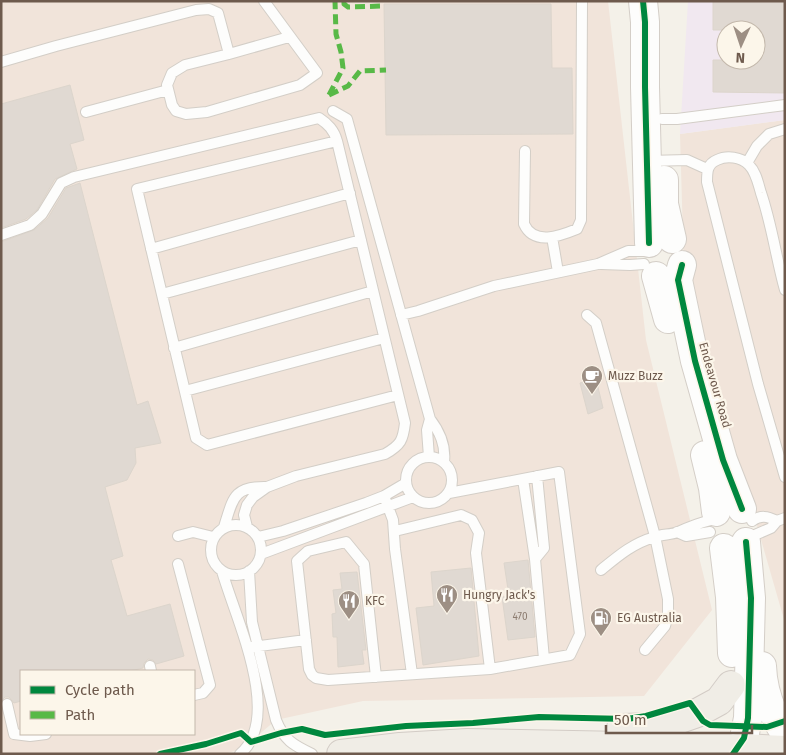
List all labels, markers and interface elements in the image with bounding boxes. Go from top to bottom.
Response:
north arrow [716,20,766,70]
text: N [735,49,745,66]
street label: Endeavour Road [696,340,734,430]
cafe icon: Muzz Buzz [580,364,604,395]
place label: Muzz Buzz [608,369,663,383]
restaurant icon: Hungry Jack's [435,583,459,614]
place label: Hungry Jack's [463,588,536,602]
restaurant icon: KFC [337,589,361,620]
place label: KFC [365,594,385,608]
fuel station icon: EG Australia [589,606,613,637]
house number: 470 [513,611,528,623]
place label: EG Australia [617,611,682,625]
legend [20,670,195,735]
text: Cycle path [65,681,135,699]
scale bar [606,702,752,734]
text: Path [65,706,95,724]
text: 50 m [614,711,647,729]

